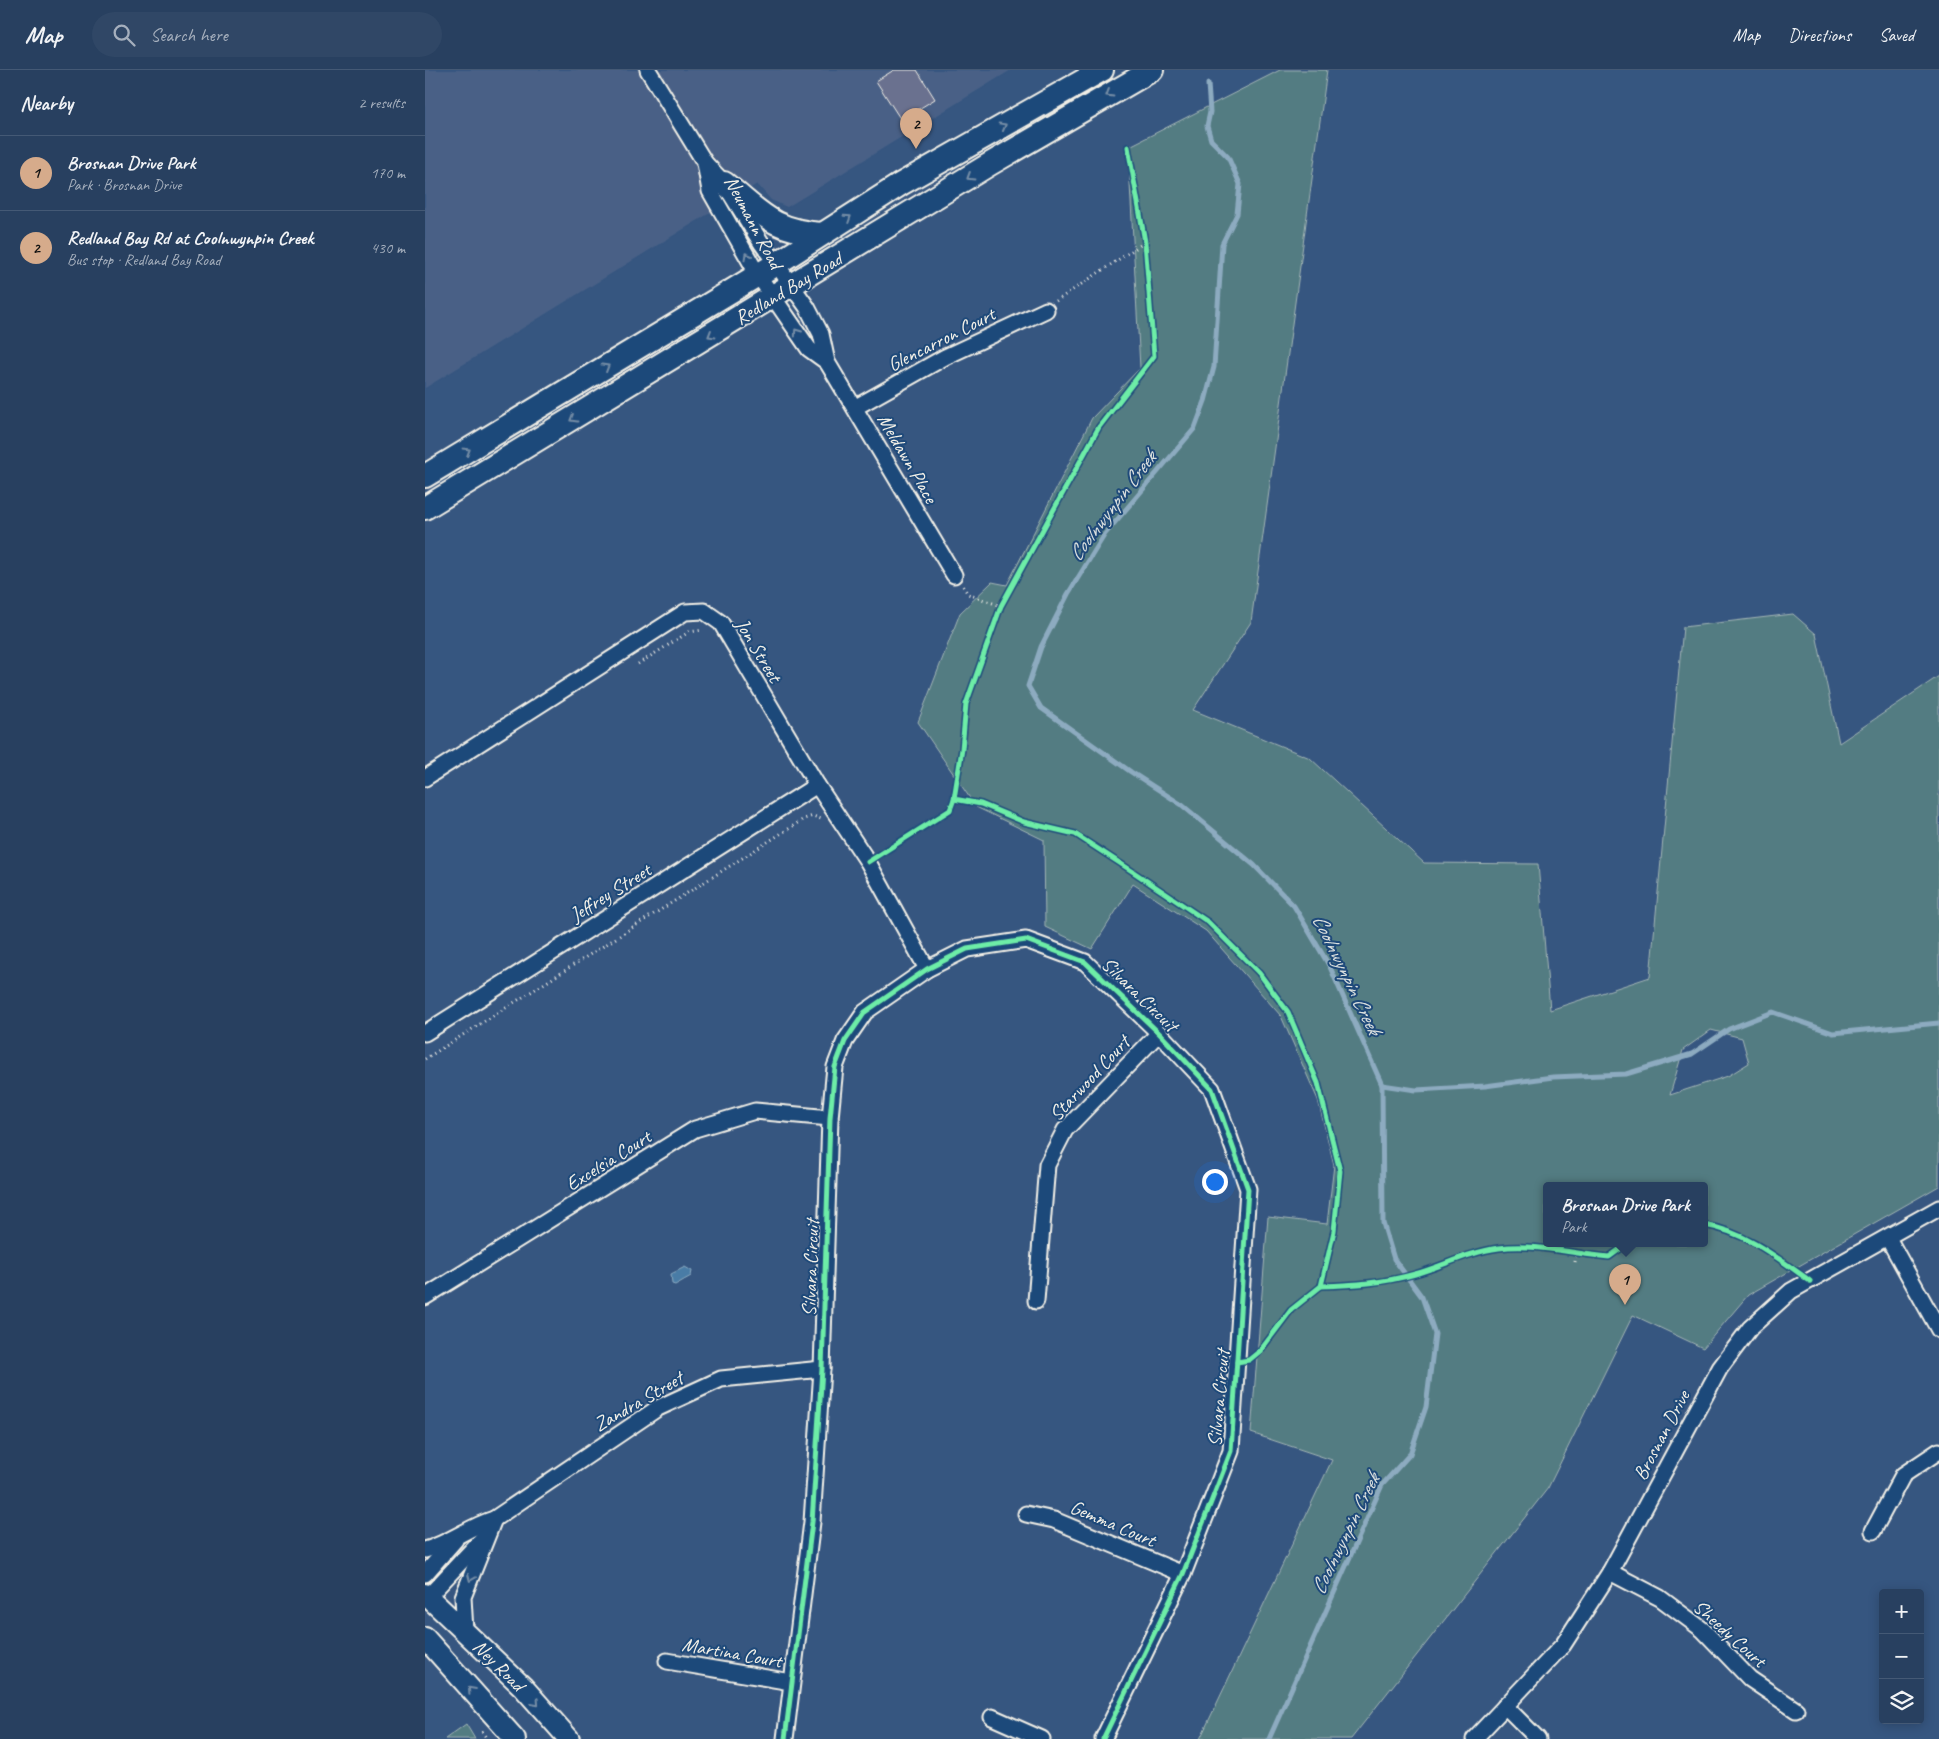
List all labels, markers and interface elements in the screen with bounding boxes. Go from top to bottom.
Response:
search box [92,12,442,57]
text: Map [25,20,62,50]
icon: search [110,21,138,49]
text: Search here [150,23,228,47]
text: Map [1733,24,1760,46]
text: Directions [1788,24,1851,46]
text: Saved [1879,24,1914,46]
one-way arrow [1106,87,1115,97]
text: Nearby [20,90,73,116]
text: 2 results [358,93,405,113]
pin: 2 [900,108,932,149]
one-way arrow [998,122,1007,132]
text: Brosnan Drive Park [67,151,196,175]
text: 1 [32,163,40,183]
text: 170 m [371,163,405,183]
one-way arrow [966,170,975,180]
street label: Neumann Road [719,171,790,276]
text: Park · Brosnan Drive [67,175,181,195]
one-way arrow [843,214,852,224]
text: Redland Bay Rd at Coolnwynpin Creek [67,226,313,250]
text: 2 [32,238,40,258]
text: 430 m [371,238,405,258]
street label: Redland Bay Road [730,245,849,330]
text: Bus stop · Redland Bay Road [67,250,221,270]
one-way arrow [744,252,754,261]
street label: Glencarron Court [883,301,1001,377]
one-way arrow [708,328,717,338]
one-way arrow [794,328,803,338]
one-way arrow [600,364,609,373]
street label: Meldawn Place [872,409,944,509]
one-way arrow [569,413,578,422]
water label: Coolnwynpin Creek [1062,443,1164,566]
one-way arrow [461,448,470,458]
street label: Jon Street [729,613,789,689]
street label: Jeffrey Street [564,856,657,928]
water label: Coolnwynpin Creek [1307,910,1389,1042]
street label: Silvara Circuit [1096,952,1186,1039]
street label: Starwood Court [1044,1028,1137,1126]
street label: Excelsia Court [561,1123,658,1196]
your location [1202,1169,1228,1195]
popup [1543,1182,1708,1247]
text: Brosnan Drive Park [1561,1193,1690,1217]
street label: Silvara Circuit [796,1216,825,1317]
text: Park [1561,1217,1587,1237]
pin: 1 [1609,1264,1641,1305]
street label: Silvara Circuit [1202,1345,1235,1448]
street label: Zandra Street [589,1364,690,1437]
street label: Brosnan Drive [1627,1385,1696,1484]
water label: Coolnwynpin Creek [1305,1466,1387,1598]
street label: Gemma Court [1066,1494,1162,1554]
one-way arrow [467,1573,477,1582]
map controls [1879,1589,1924,1724]
button: + [1879,1589,1924,1634]
street label: Sheedy Court [1688,1594,1773,1674]
street label: Martina Court [680,1631,786,1674]
street label: Ney Road [467,1634,532,1699]
button: − [1879,1634,1924,1679]
button: layers [1879,1679,1924,1724]
one-way arrow [468,1686,477,1695]
one-way arrow [531,1697,540,1706]

